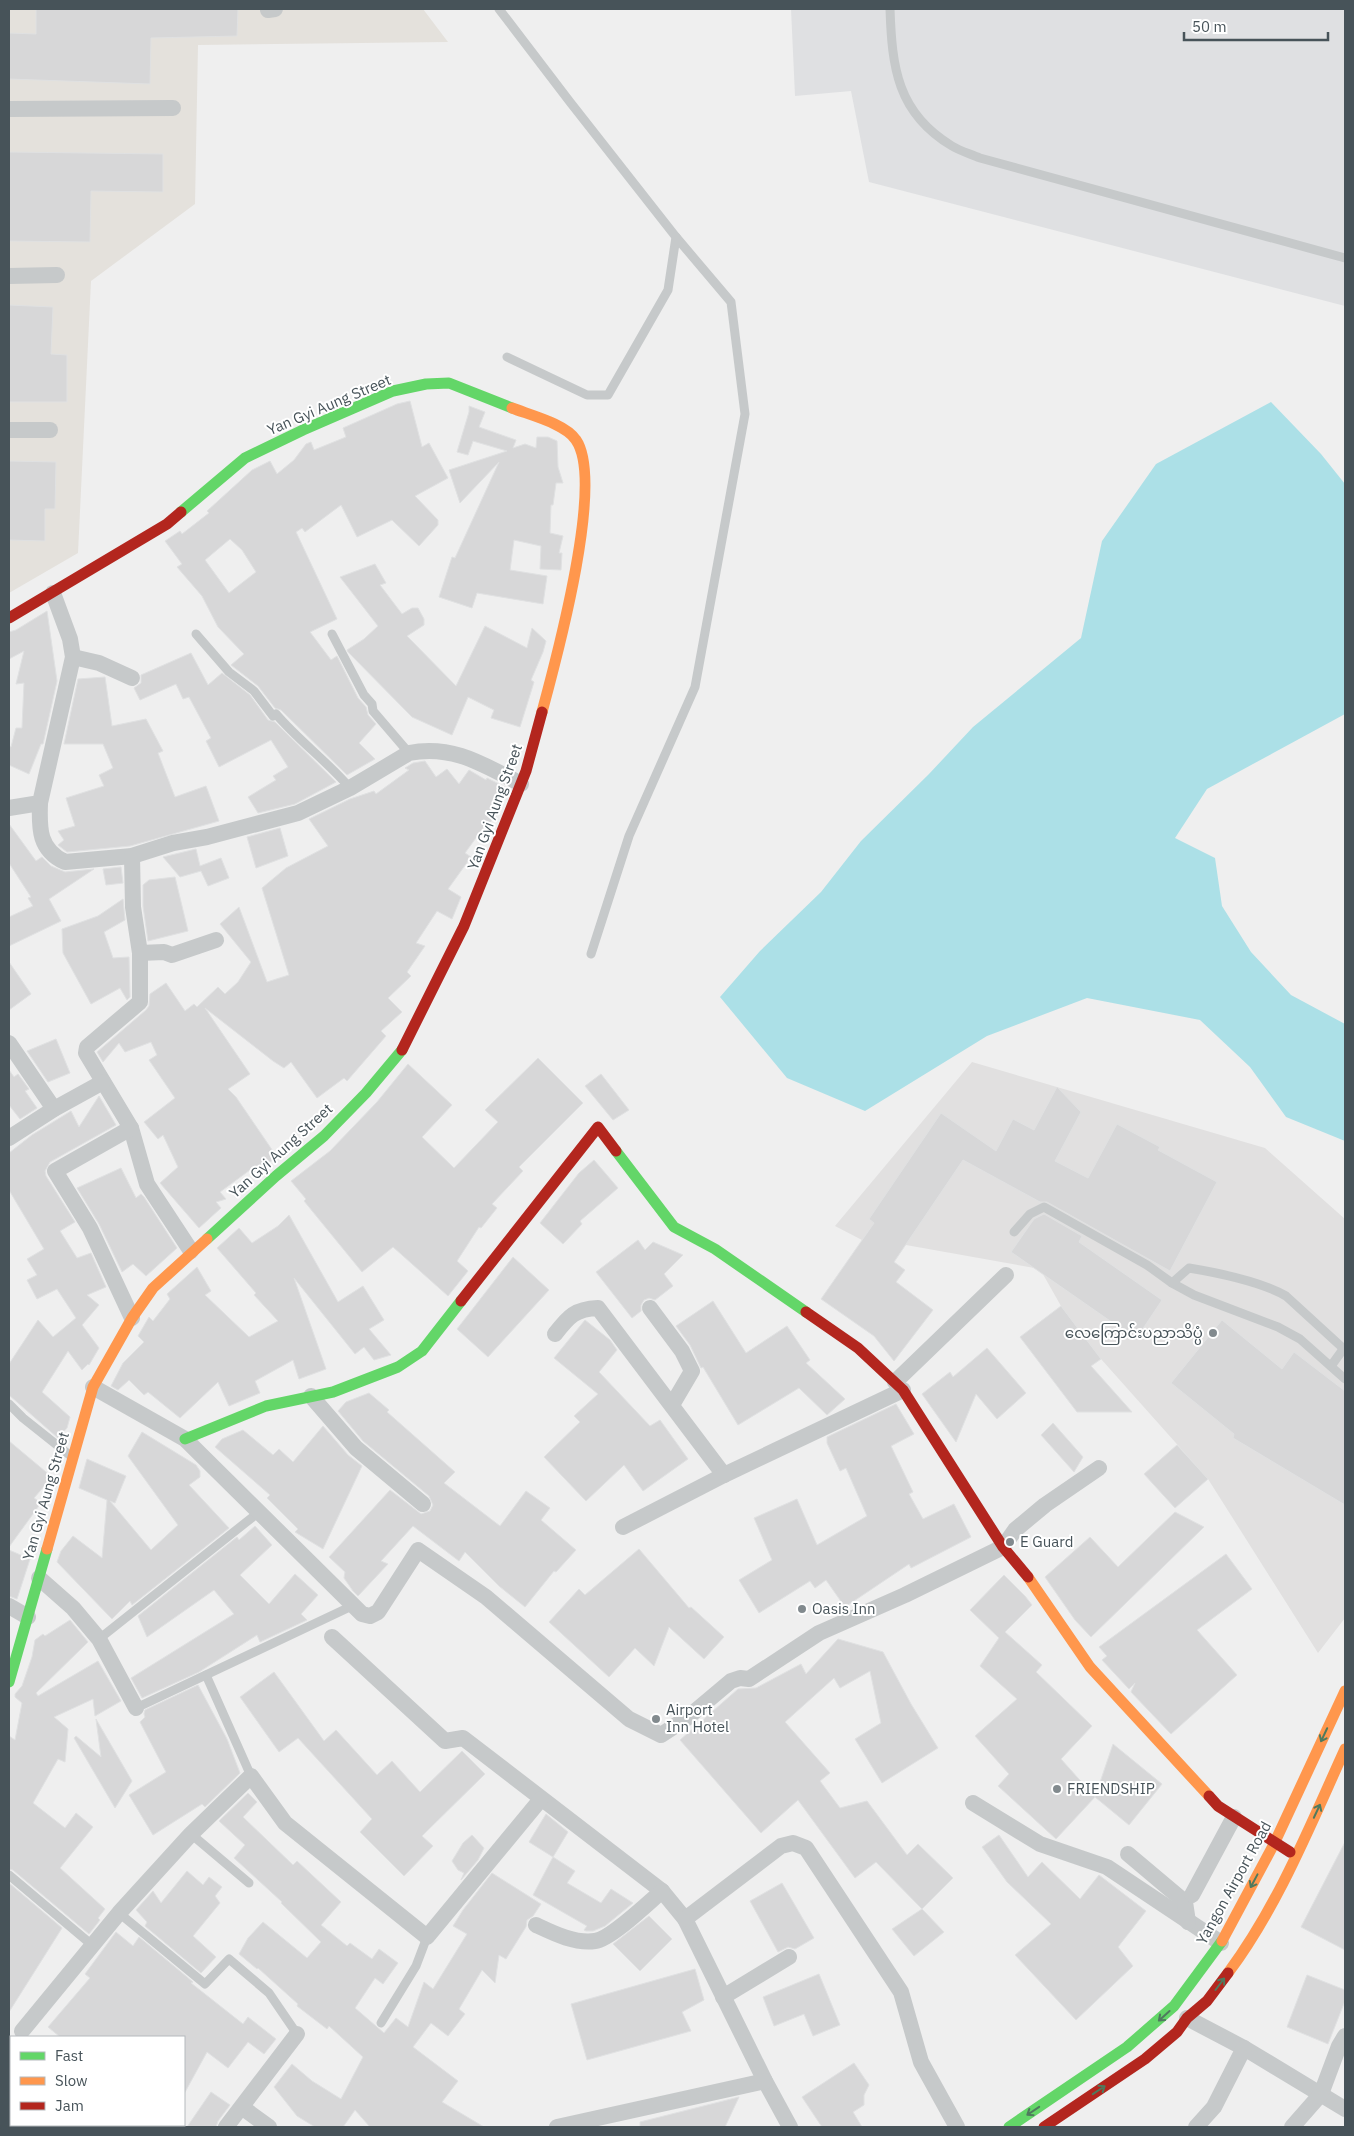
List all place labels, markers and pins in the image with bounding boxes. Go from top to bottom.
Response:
place label: လေကြောင်းပညာသိပ္ပံ [1065,1323,1203,1345]
marker: လေကြောင်းပညာသိပ္ပံ [1207,1327,1219,1339]
place label: E Guard [1020,1532,1073,1551]
marker: E Guard [1004,1536,1016,1548]
place label: Oasis Inn [812,1599,876,1618]
marker: Oasis Inn [796,1603,808,1615]
place label: Airport Inn Hotel [666,1700,729,1736]
marker: Airport Inn Hotel [650,1713,662,1725]
place label: FRIENDSHIP [1067,1779,1155,1798]
marker: FRIENDSHIP [1051,1783,1063,1795]

